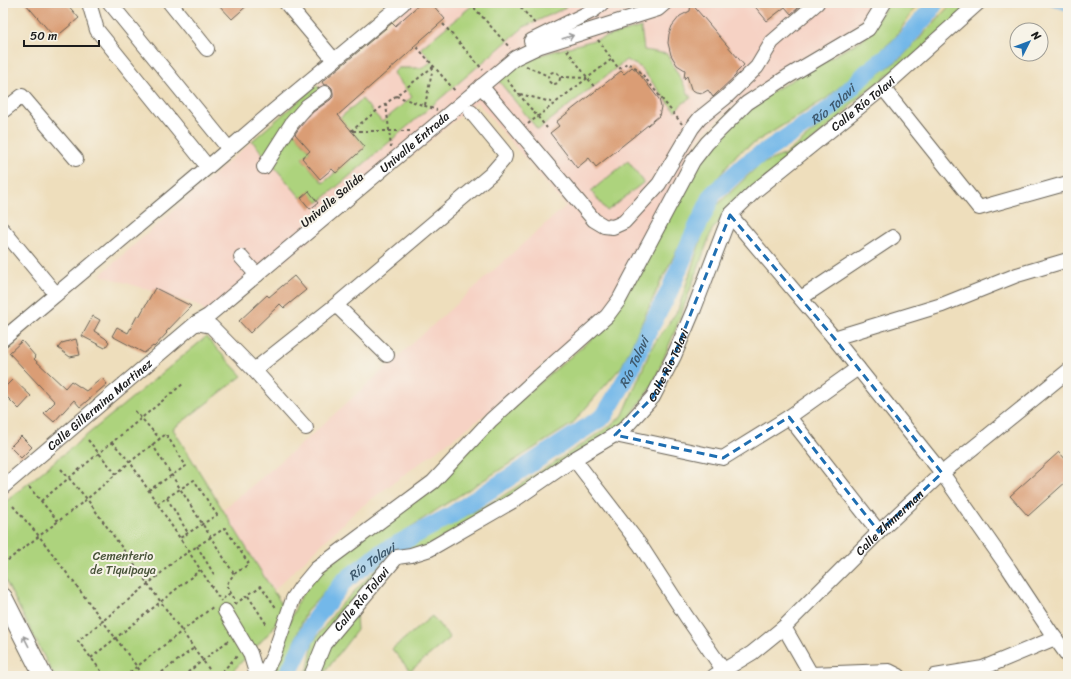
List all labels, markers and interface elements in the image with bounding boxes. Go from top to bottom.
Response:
scale bar [24,22,99,48]
north arrow [1009,22,1049,62]
text: 50 m [30,25,57,47]
text: N [1026,26,1046,45]
one-way arrow [561,33,574,40]
street label: Calle Río Tolavi [826,70,901,137]
water label: Río Tolavi [805,77,862,131]
street label: Univalle Entrada [374,106,455,179]
street label: Univalle Salida [295,167,369,233]
street label: Calle Río Tolavi [642,325,696,407]
water label: Río Tolavi [612,331,656,392]
street label: Calle Gillermina Martinez [42,353,158,456]
street label: Calle Zhimerman [850,484,929,561]
water label: Río Tolavi [343,535,401,586]
park label: Cementerio de Tiquipaya [90,545,156,581]
street label: Calle Río Tolavi [328,561,396,636]
one-way arrow [22,635,29,647]

